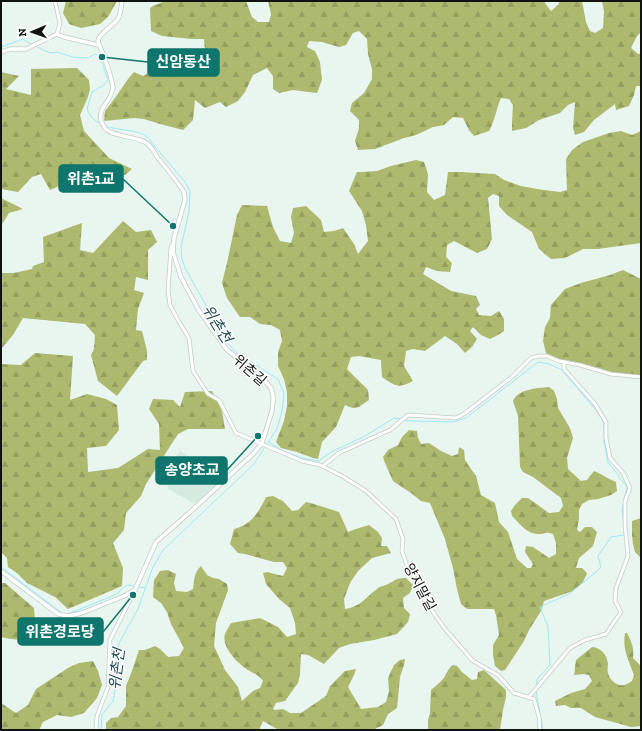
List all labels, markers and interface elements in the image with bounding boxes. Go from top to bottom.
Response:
north arrow [12,12,52,52]
text: N [16,27,29,37]
callout: 신암동산 [148,49,219,76]
text: 신암동산 [155,53,211,71]
callout: 위촌1교 [59,165,123,192]
text: 위촌1교 [67,170,115,188]
water label: 위촌천 [198,302,237,348]
street label: 위촌길 [230,351,270,389]
callout: 송양초교 [156,457,227,484]
text: 송양초교 [164,461,220,479]
street label: 양지말길 [400,560,439,614]
callout: 위촌경로당 [18,618,103,645]
text: 위촌경로당 [25,623,95,641]
water label: 위촌천 [106,645,129,691]

